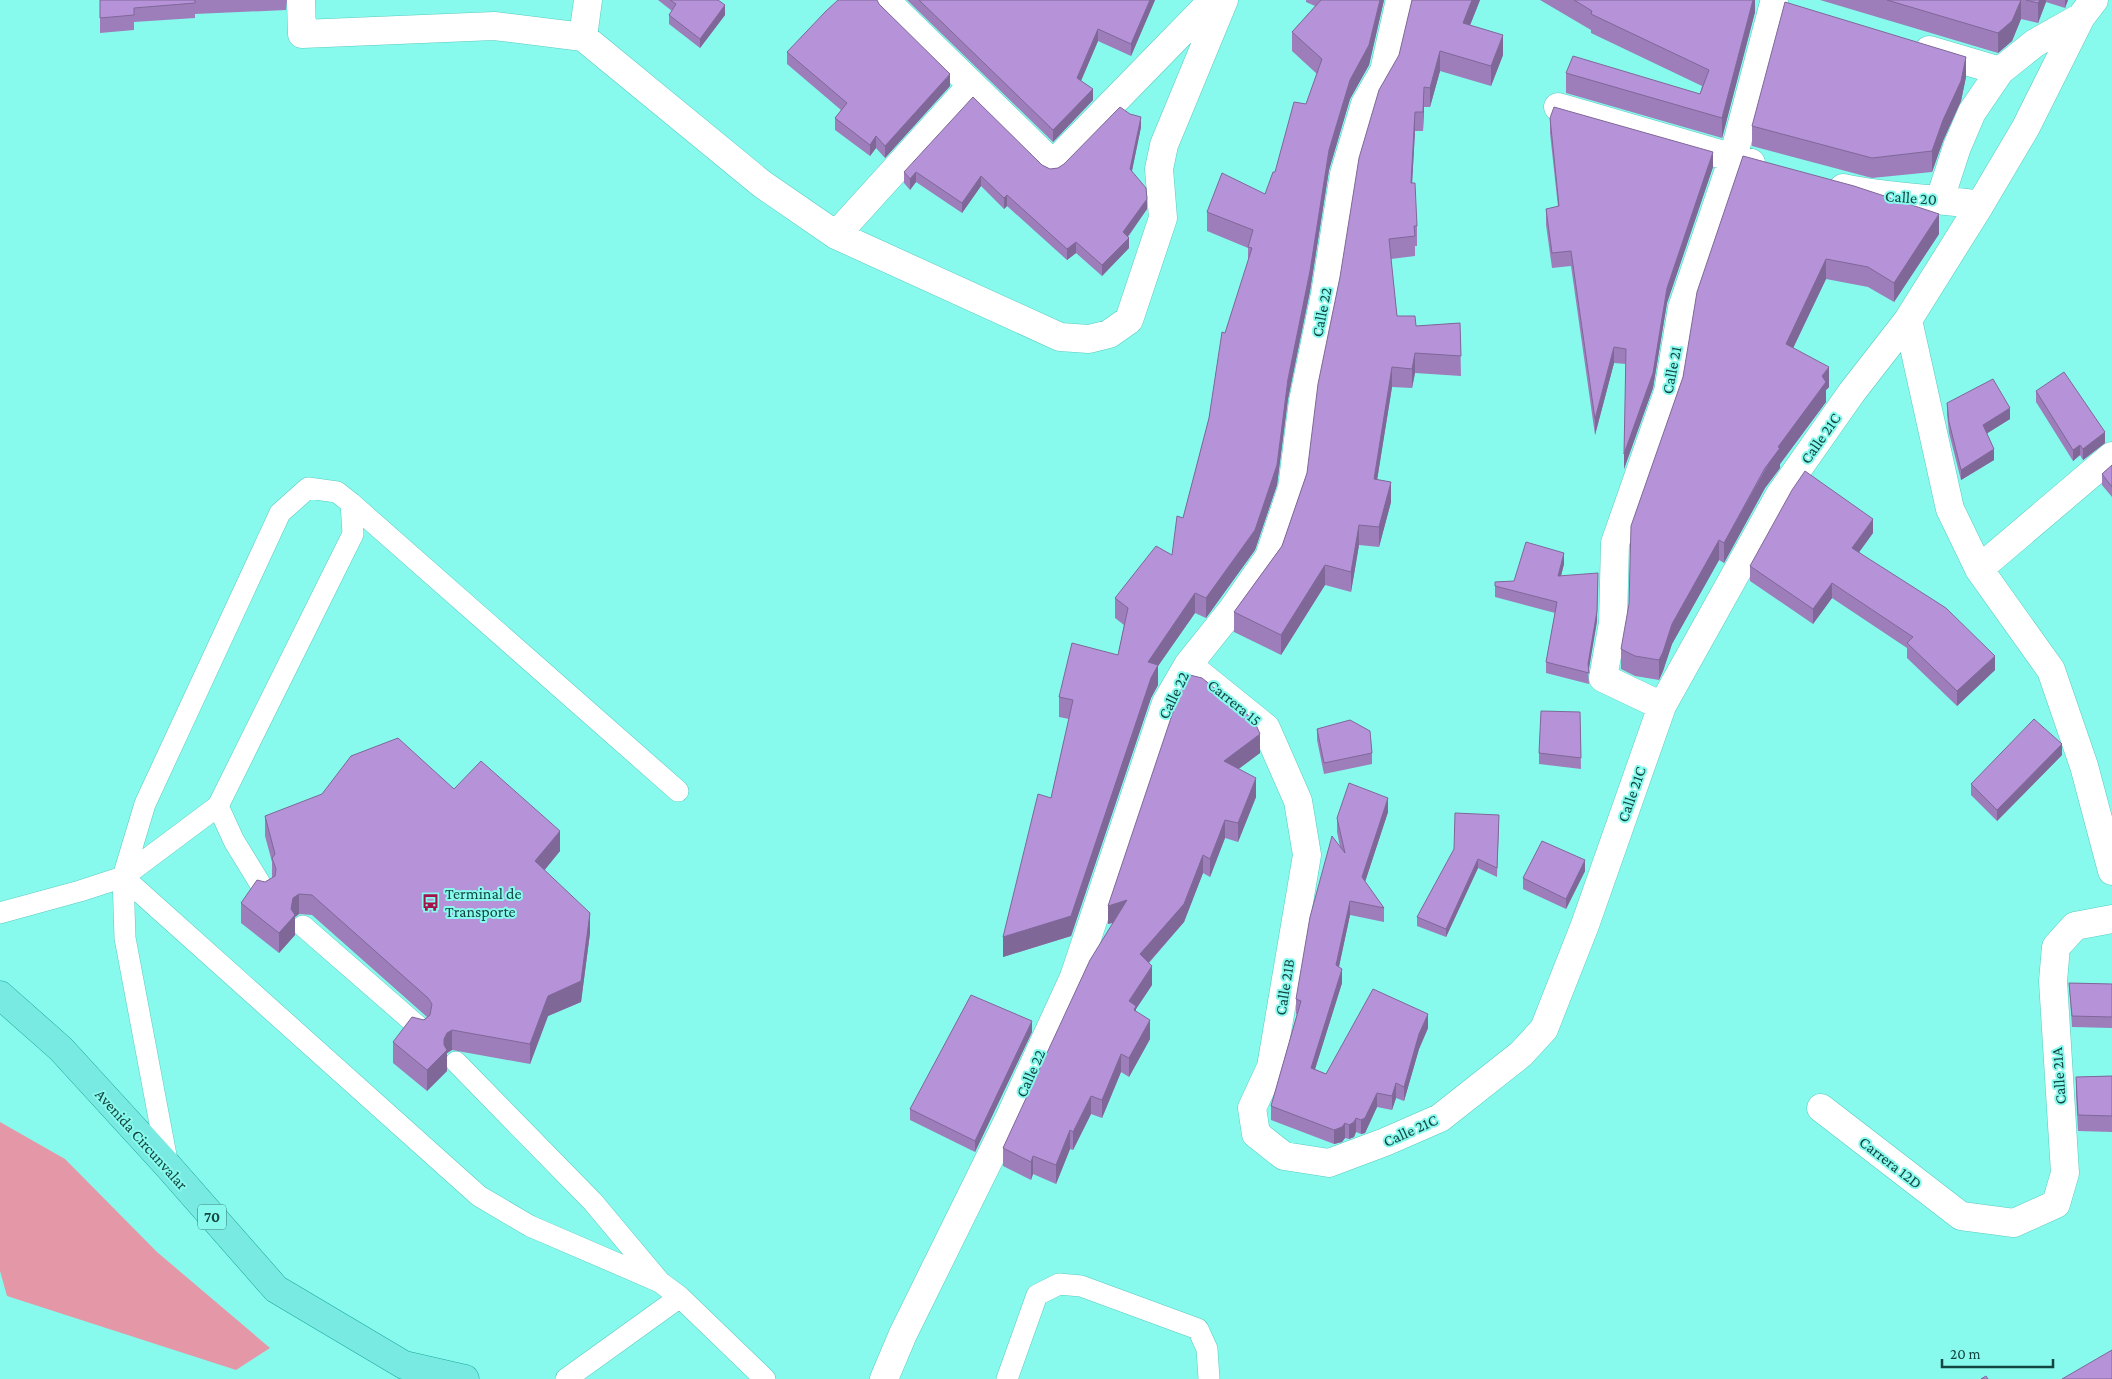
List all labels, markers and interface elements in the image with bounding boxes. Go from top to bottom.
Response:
street label: Calle 20 [1884,187,1937,208]
street label: Calle 22 [1308,285,1335,338]
street label: Calle 21 [1659,345,1684,395]
street label: Calle 21C [1797,410,1844,467]
street label: Calle 22 [1155,669,1192,722]
street label: Carrera 15 [1205,676,1265,729]
street label: Calle 21C [1614,764,1649,824]
place label: Terminal de Transporte [445,885,522,921]
bus stop icon: Terminal de Transporte [421,892,441,912]
street label: Calle 21B [1272,957,1297,1017]
street label: Calle 22 [1012,1046,1049,1100]
street label: Calle 21A [2048,1046,2069,1105]
street label: Avenida Circunvalar [92,1086,191,1193]
street label: Calle 21C [1380,1111,1440,1150]
street label: Carrera 12D [1856,1133,1925,1192]
road number: 70 [198,1204,226,1230]
scale bar [1942,1336,2053,1368]
text: 20 m [1950,1346,1981,1362]

